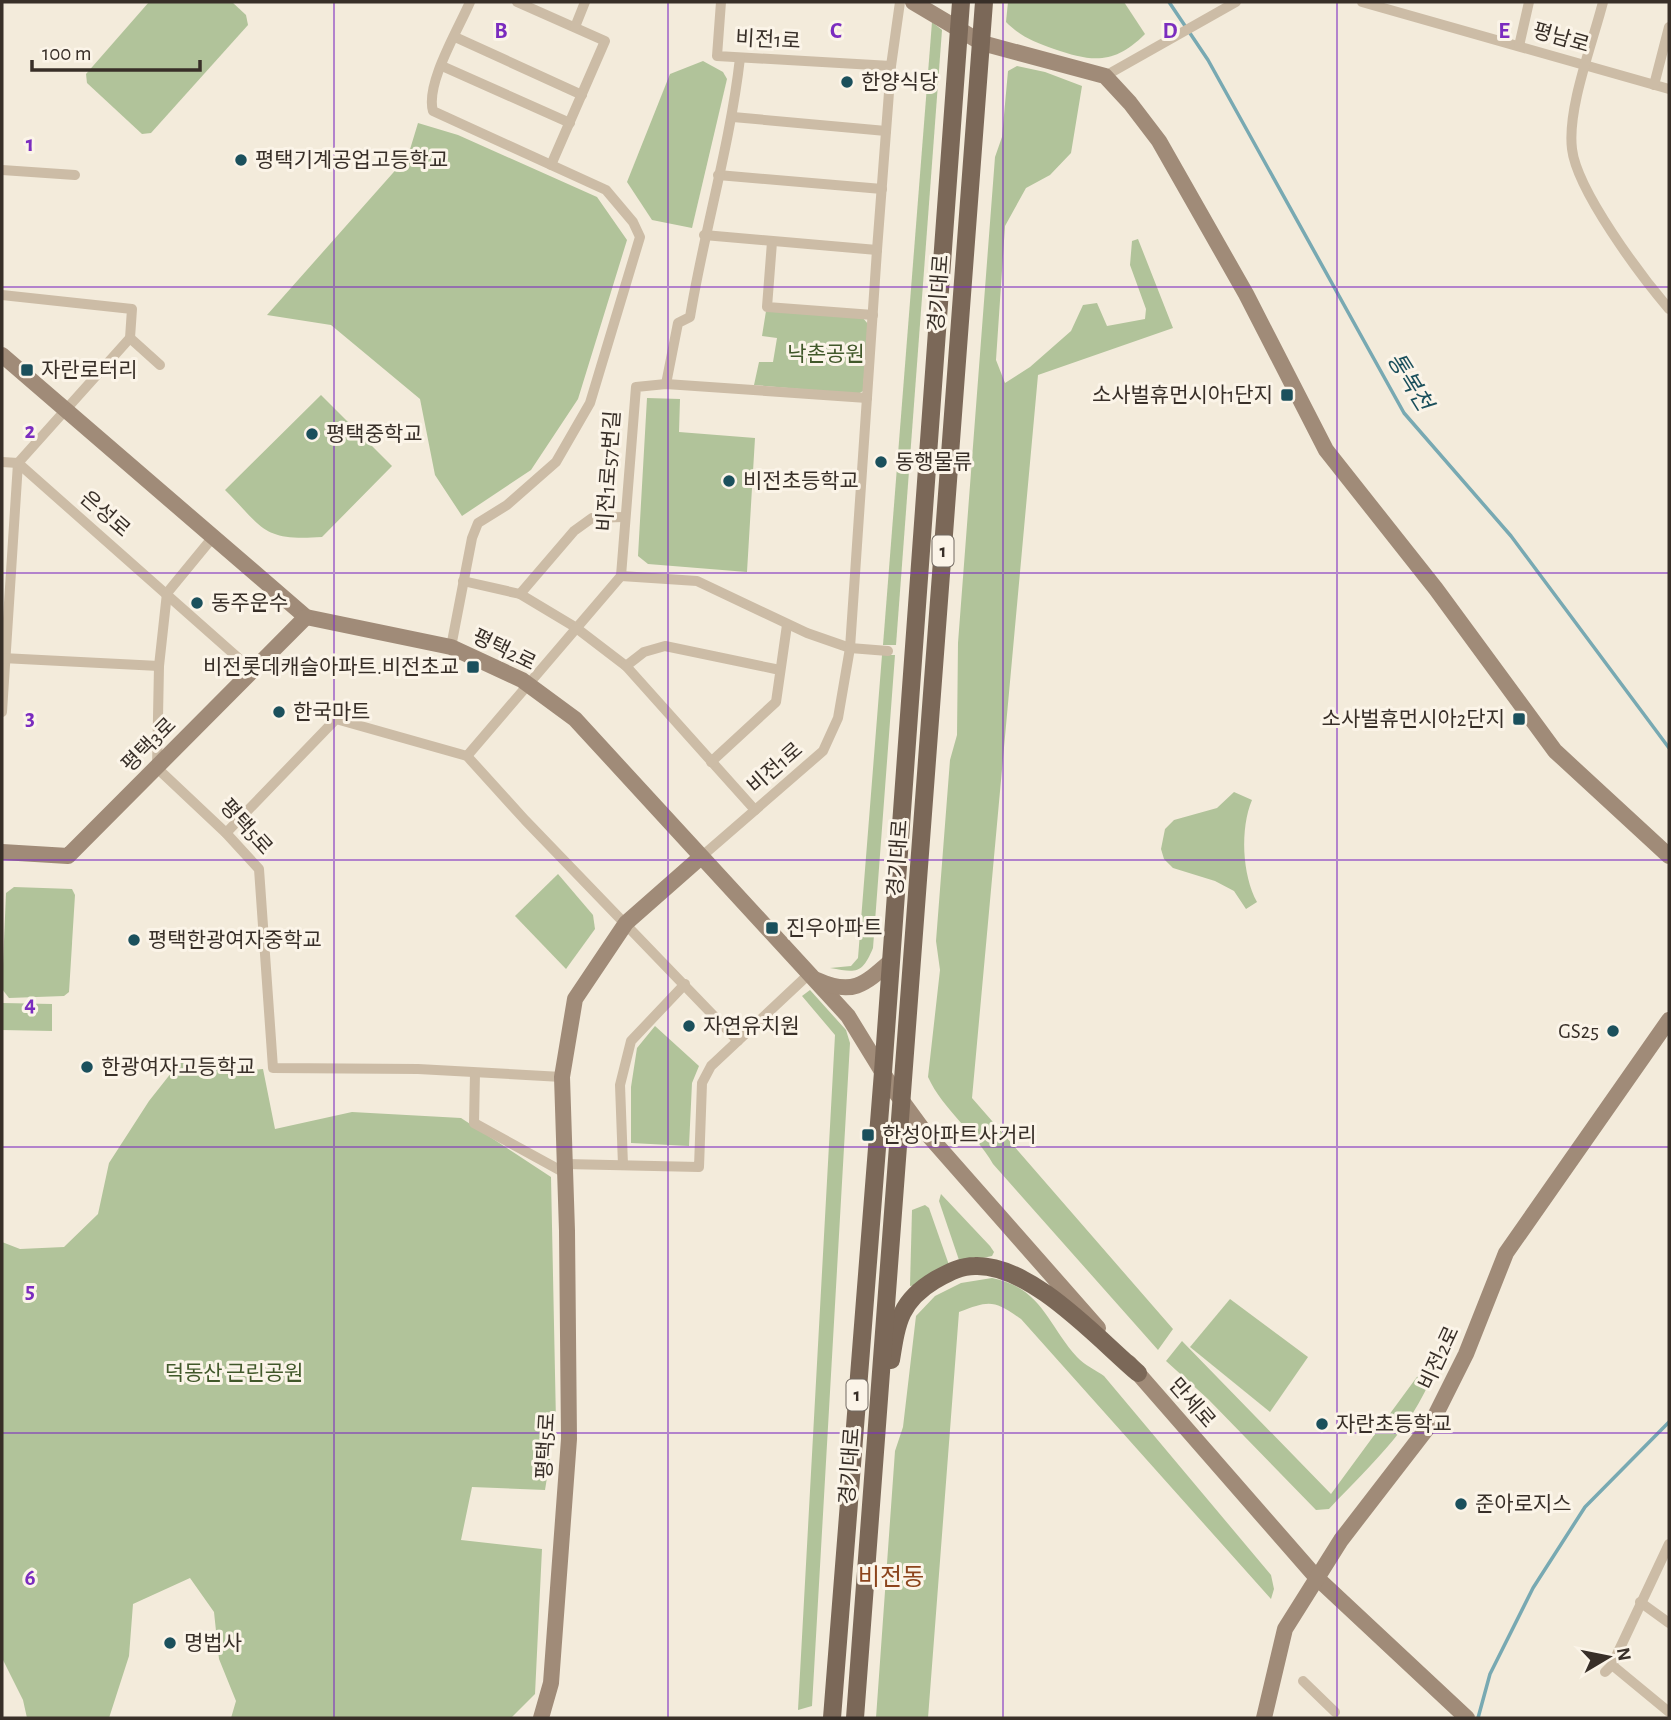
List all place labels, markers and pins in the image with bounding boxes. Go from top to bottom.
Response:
place label: 한양식당 [861,71,938,93]
marker: 한양식당 [839,74,855,90]
place label: 평택기계공업고등학교 [255,149,448,171]
marker: 평택기계공업고등학교 [233,152,249,168]
place label: 자란로터리 [41,359,138,381]
marker: 자란로터리 [19,362,35,378]
place label: 소사벌휴먼시아1단지 [1092,384,1273,406]
marker: 소사벌휴먼시아1단지 [1279,387,1295,403]
place label: 평택중학교 [326,423,423,445]
marker: 평택중학교 [304,426,320,442]
place label: 동행물류 [895,451,972,473]
marker: 동행물류 [873,454,889,470]
place label: 비전초등학교 [743,470,859,492]
marker: 비전초등학교 [721,473,737,489]
place label: 동주운수 [211,593,288,614]
marker: 동주운수 [189,595,205,611]
place label: 비전롯데캐슬아파트.비전초교 [203,656,459,678]
marker: 비전롯데캐슬아파트.비전초교 [465,659,481,675]
place label: 한국마트 [293,701,370,723]
marker: 한국마트 [271,704,287,720]
place label: 소사벌휴먼시아2단지 [1322,708,1505,730]
marker: 소사벌휴먼시아2단지 [1511,711,1527,727]
place label: 진우아파트 [786,917,883,939]
marker: 진우아파트 [764,920,780,936]
place label: 평택한광여자중학교 [148,929,322,951]
marker: 평택한광여자중학교 [126,932,142,948]
place label: 자연유치원 [703,1015,800,1037]
marker: 자연유치원 [681,1018,697,1034]
place label: GS25 [1558,1021,1599,1042]
marker: GS25 [1605,1023,1621,1039]
place label: 한광여자고등학교 [101,1056,256,1078]
marker: 한광여자고등학교 [79,1059,95,1075]
place label: 한성아파트사거리 [882,1124,1037,1146]
marker: 한성아파트사거리 [860,1127,876,1143]
place label: 자란초등학교 [1336,1413,1452,1435]
marker: 자란초등학교 [1314,1416,1330,1432]
place label: 준아로지스 [1475,1493,1572,1515]
marker: 준아로지스 [1453,1496,1469,1512]
place label: 명법사 [184,1632,242,1654]
marker: 명법사 [162,1635,178,1651]

